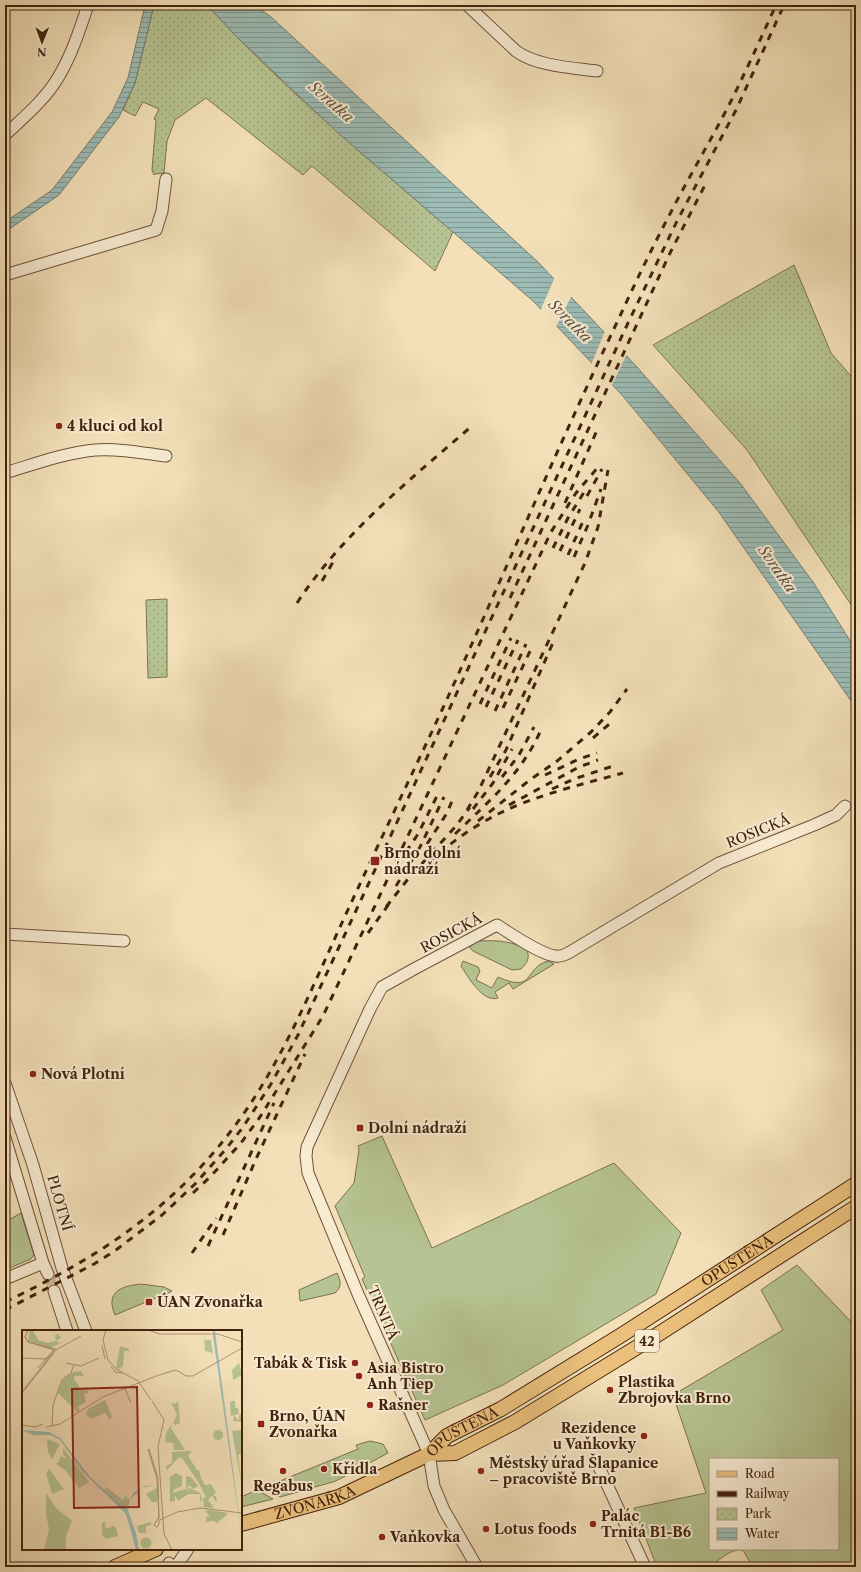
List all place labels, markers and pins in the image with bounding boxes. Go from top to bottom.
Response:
place label: 4 kluci od kol [67,417,163,435]
marker: 4 kluci od kol [54,421,64,431]
place label: Brno dolní nádraží [384,844,461,878]
marker: Brno dolní nádraží [369,855,381,867]
place label: Nová Plotní [41,1065,125,1083]
marker: Nová Plotní [28,1069,38,1079]
place label: Dolní nádraží [368,1119,467,1137]
marker: Dolní nádraží [355,1123,365,1133]
place label: ÚAN Zvonařka [157,1292,264,1311]
marker: ÚAN Zvonařka [144,1297,154,1307]
place label: Tabák & Tisk [254,1354,348,1372]
marker: Tabák & Tisk [350,1358,360,1368]
place label: Asia Bistro Anh Tiep [366,1359,444,1393]
marker: Asia Bistro Anh Tiep [354,1371,364,1381]
place label: Plastika Zbrojovka Brno [618,1373,731,1407]
marker: Plastika Zbrojovka Brno [605,1385,615,1395]
place label: Rašner [378,1396,428,1414]
marker: Rašner [365,1400,375,1410]
place label: Brno, ÚAN Zvonařka [269,1406,346,1441]
marker: Brno, ÚAN Zvonařka [256,1419,266,1429]
place label: Rezidence u Vaňkovky [553,1419,636,1453]
marker: Rezidence u Vaňkovky [639,1431,649,1441]
place label: Městský úřad Šlapanice – pracoviště Brno [489,1453,658,1488]
place label: Křídla [332,1460,378,1478]
marker: Křídla [319,1464,329,1474]
marker: Regabus [278,1466,288,1476]
marker: Městský úřad Šlapanice – pracoviště Brno [476,1466,486,1476]
place label: Regabus [253,1477,313,1495]
place label: Palác Trnitá B1-B6 [601,1507,691,1541]
marker: Palác Trnitá B1-B6 [588,1519,598,1529]
place label: Lotus foods [494,1520,577,1538]
marker: Lotus foods [481,1524,491,1534]
place label: Vaňkovka [389,1528,461,1546]
marker: Vaňkovka [377,1532,387,1542]

